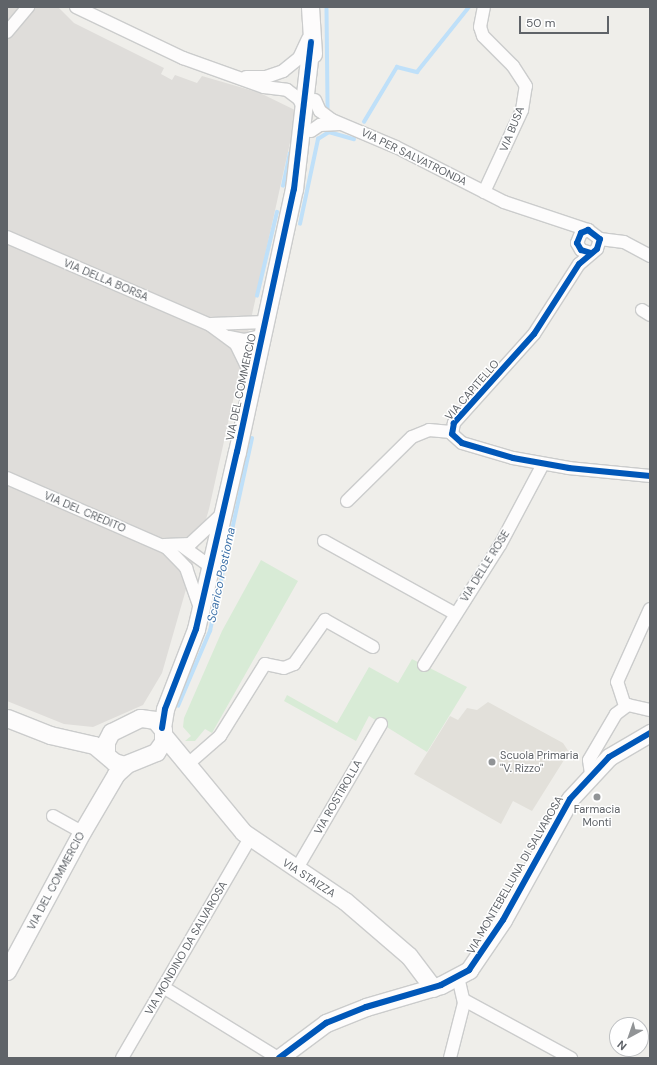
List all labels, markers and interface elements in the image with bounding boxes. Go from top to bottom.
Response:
scale bar [521,8,611,34]
text: 50 m [526,15,555,31]
street label: VIA BUSA [497,104,527,154]
street label: VIA PER SALVATRONDA [359,126,469,188]
street label: VIA DELLA BORSA [61,256,151,304]
street label: VIA DEL COMMERCIO [223,332,259,442]
street label: VIA CAPITELLO [442,357,502,423]
street label: VIA DEL CREDITO [42,489,128,535]
water label: Scarico Postioma [205,526,239,624]
street label: VIA DELLE ROSE [458,528,512,604]
place label: Scuola Primaria "V. Rizzo" [500,749,578,775]
street label: VIA ROSTIROLLA [311,757,365,837]
marker: Scuola Primaria "V. Rizzo" [487,757,497,767]
marker: Farmacia Monti [592,792,602,802]
street label: VIA MONTEBELLUNA DI SALVAROSA [464,793,566,957]
place label: Farmacia Monti [574,803,620,829]
street label: VIA DEL COMMERCIO [25,830,87,932]
street label: VIA STAIZZA [280,856,338,900]
street label: VIA MONDINO DA SALVAROSA [142,879,230,1017]
north arrow [609,1017,649,1057]
text: N [614,1037,630,1053]

